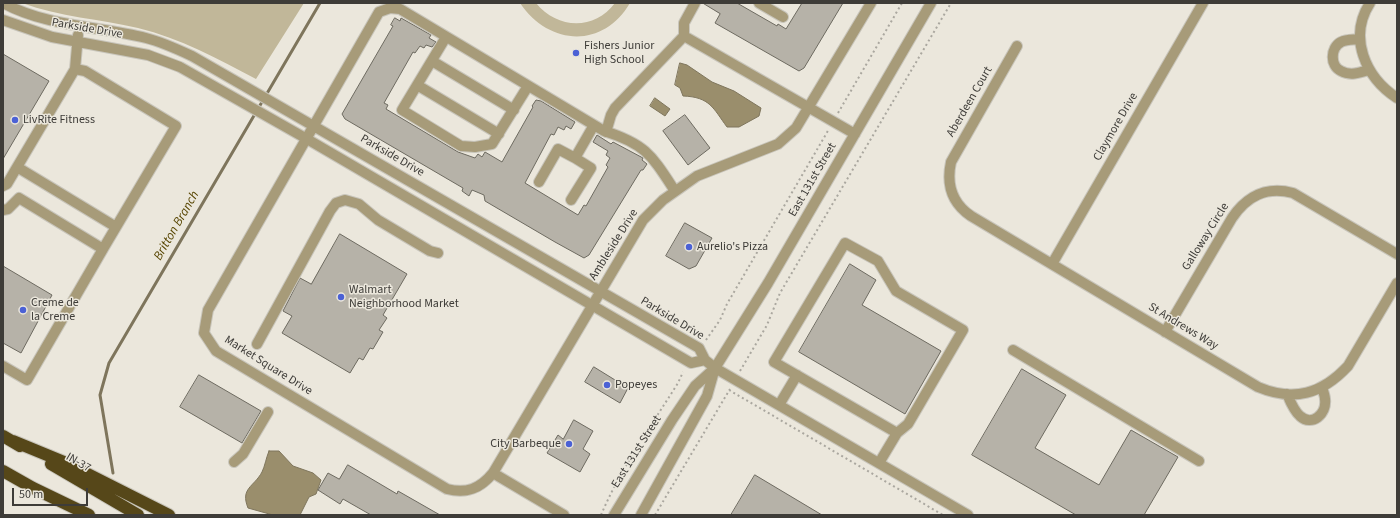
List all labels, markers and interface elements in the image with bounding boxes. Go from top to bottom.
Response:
street label: Parkside Drive [51,16,123,42]
place label: Fishers Junior High School [584,39,654,67]
marker: Fishers Junior High School [571,48,581,58]
street label: Aberdeen Court [944,64,996,140]
street label: Claymore Drive [1091,90,1141,164]
place label: LivRite Fitness [23,113,95,127]
marker: LivRite Fitness [10,115,20,125]
street label: Parkside Drive [357,132,427,180]
street label: East 131st Street [786,141,840,219]
water label: Britton Branch [151,189,203,263]
street label: Galloway Circle [1180,201,1232,273]
street label: Ambleside Drive [586,207,642,283]
place label: Aurelio's Pizza [697,240,768,254]
marker: Aurelio's Pizza [684,242,694,252]
place label: Walmart Neighborhood Market [349,283,459,311]
marker: Walmart Neighborhood Market [336,292,346,302]
street label: Parkside Drive [638,294,706,344]
place label: Creme de la Creme [31,296,79,324]
street label: St Andrews Way [1145,300,1221,354]
marker: Creme de la Creme [18,305,28,315]
street label: Market Square Drive [221,333,315,399]
place label: Popeyes [615,378,657,392]
marker: Popeyes [602,380,612,390]
street label: East 131st Street [609,413,665,491]
place label: City Barbeque [490,437,561,451]
marker: City Barbeque [564,439,574,449]
street label: IN-37 [63,450,93,476]
scale bar [14,480,90,506]
text: 50 m [19,486,43,503]

